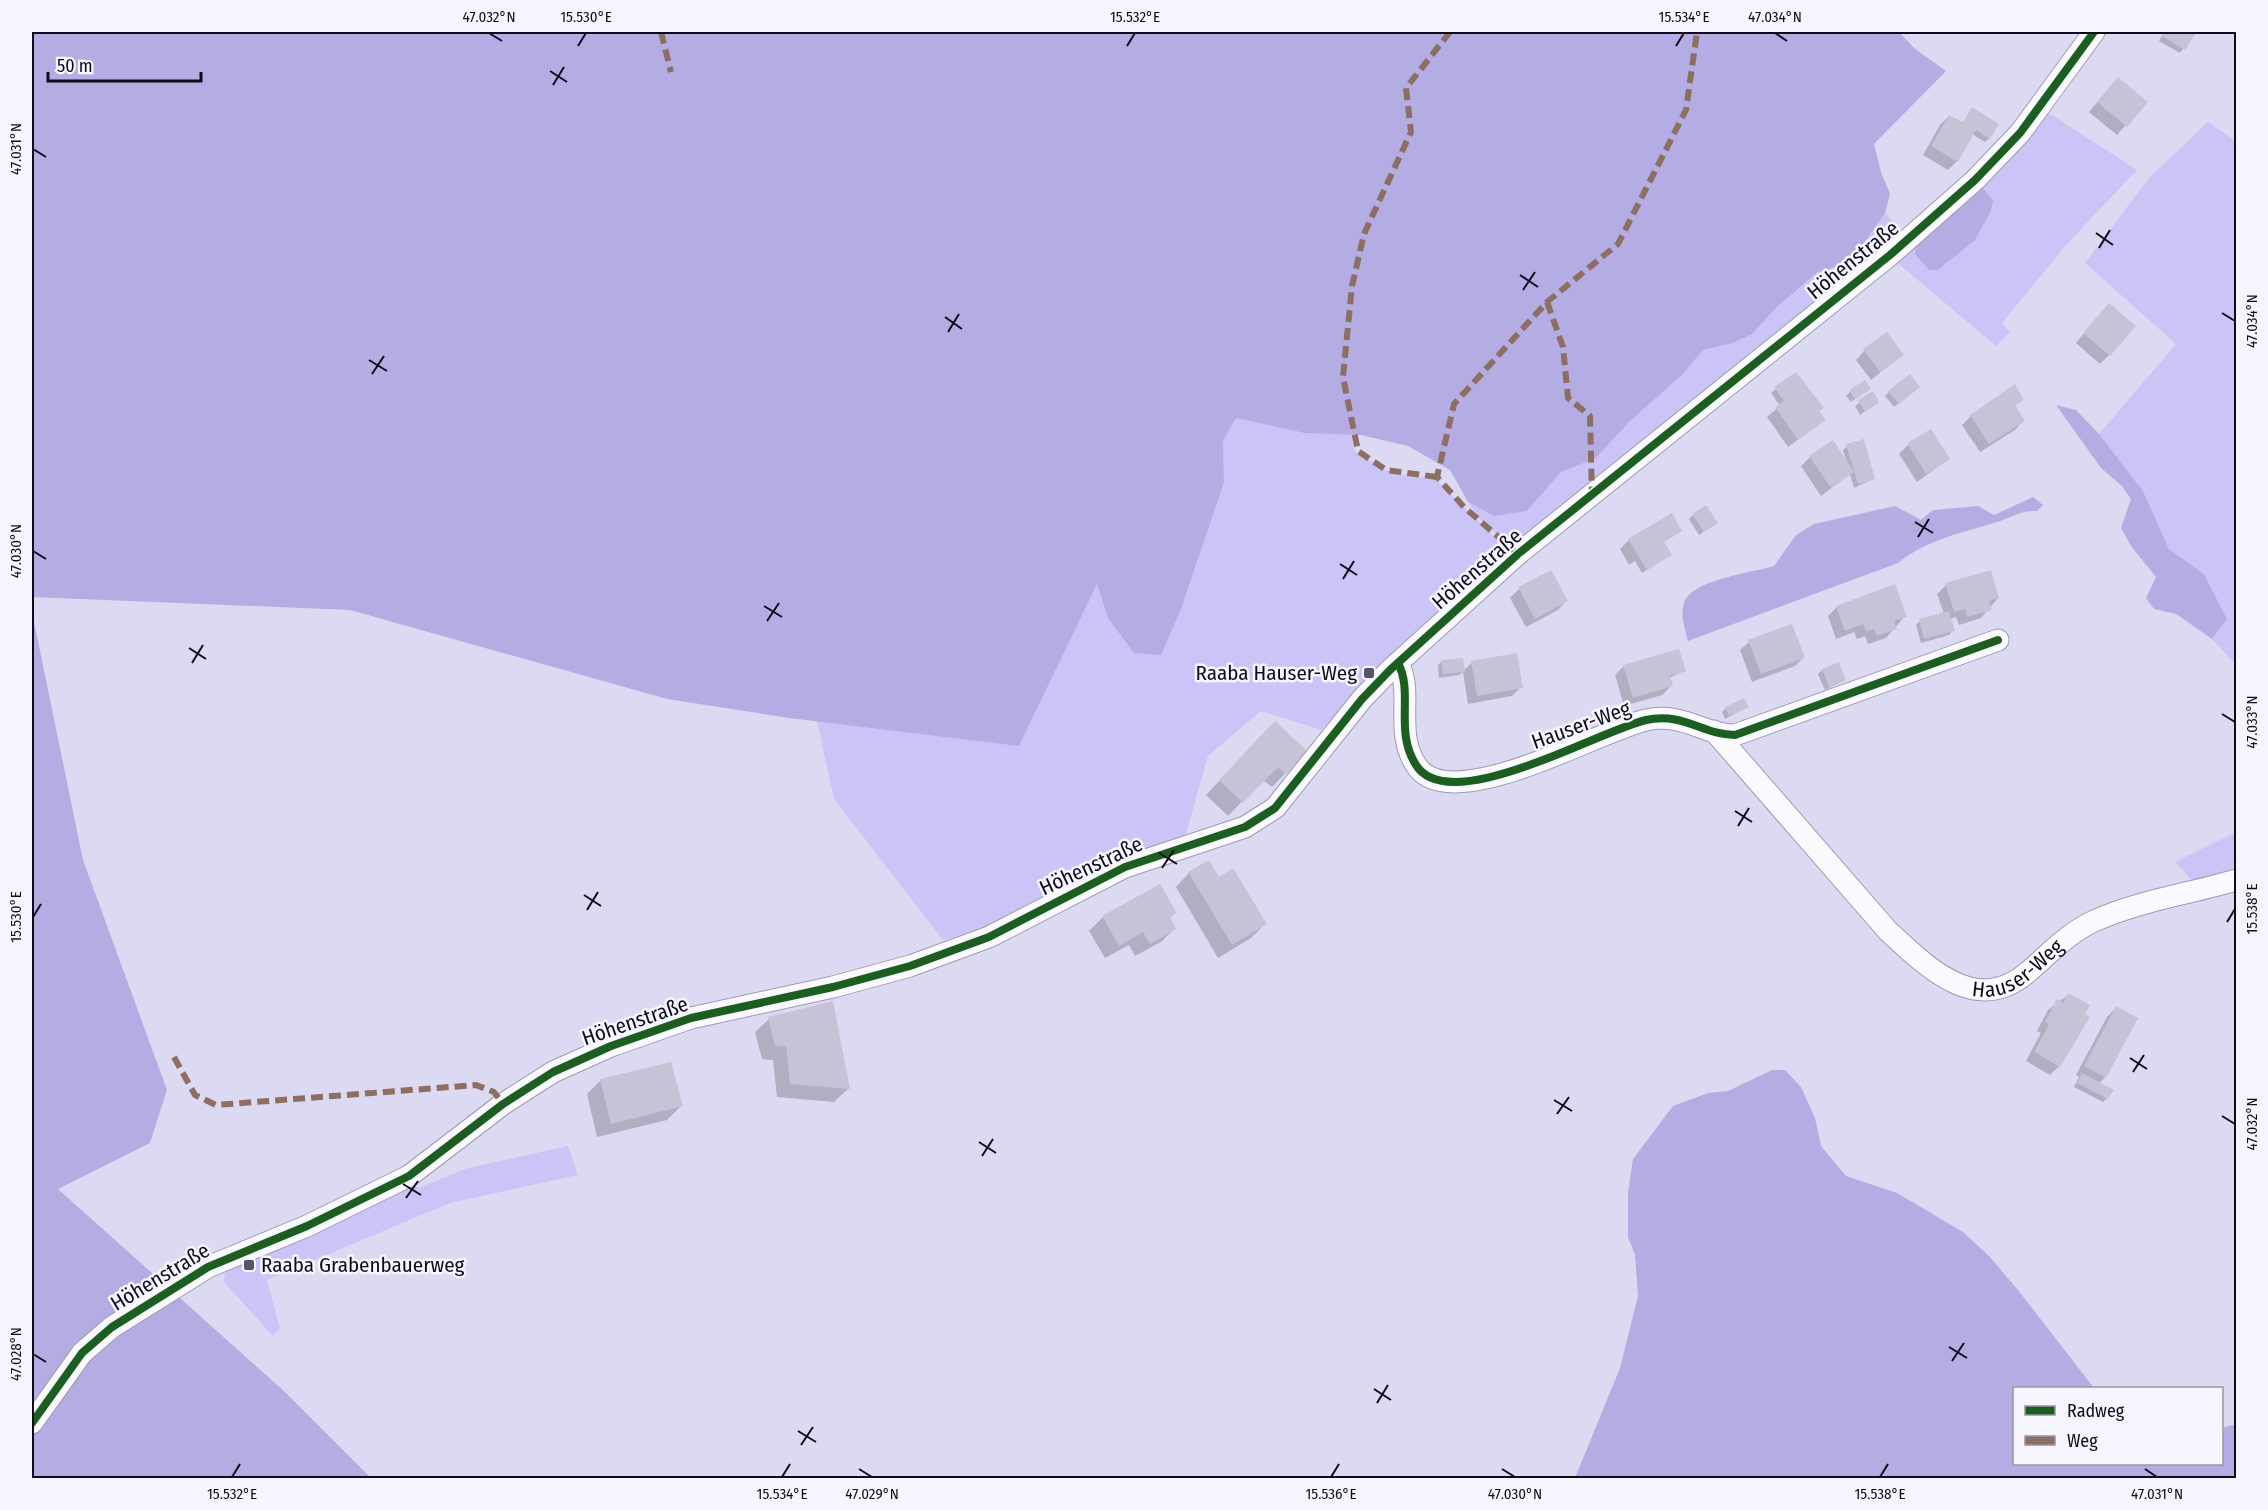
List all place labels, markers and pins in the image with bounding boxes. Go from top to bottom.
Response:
place label: Raaba Hauser-Weg [1196,660,1357,686]
marker: Raaba Hauser-Weg [1362,666,1376,680]
place label: Raaba Grabenbauerweg [261,1252,465,1278]
marker: Raaba Grabenbauerweg [242,1258,256,1272]

